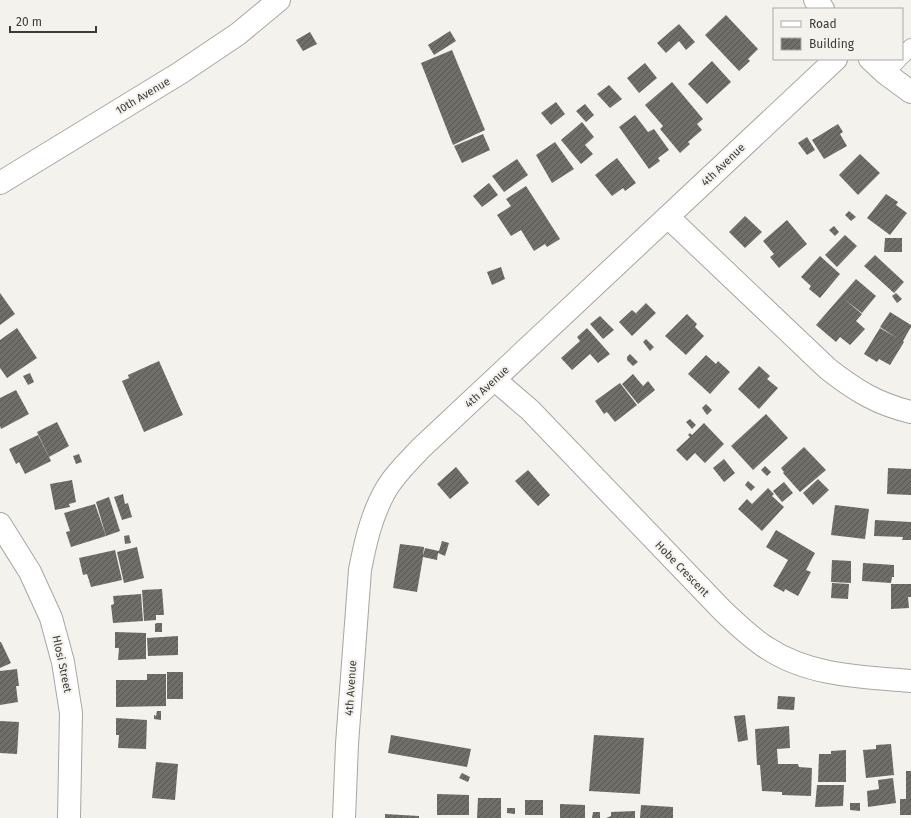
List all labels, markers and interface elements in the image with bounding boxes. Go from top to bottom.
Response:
scale bar [10,8,96,34]
legend [773,8,903,60]
text: 20 m [16,15,42,29]
text: Road [809,17,837,31]
text: Building [809,37,855,51]
street label: 10th Avenue [114,75,172,117]
street label: 4th Avenue [698,141,748,189]
street label: 4th Avenue [462,363,512,411]
street label: Hobe Crescent [652,539,712,599]
street label: Hlosi Street [50,634,74,694]
street label: 4th Avenue [343,660,359,716]

